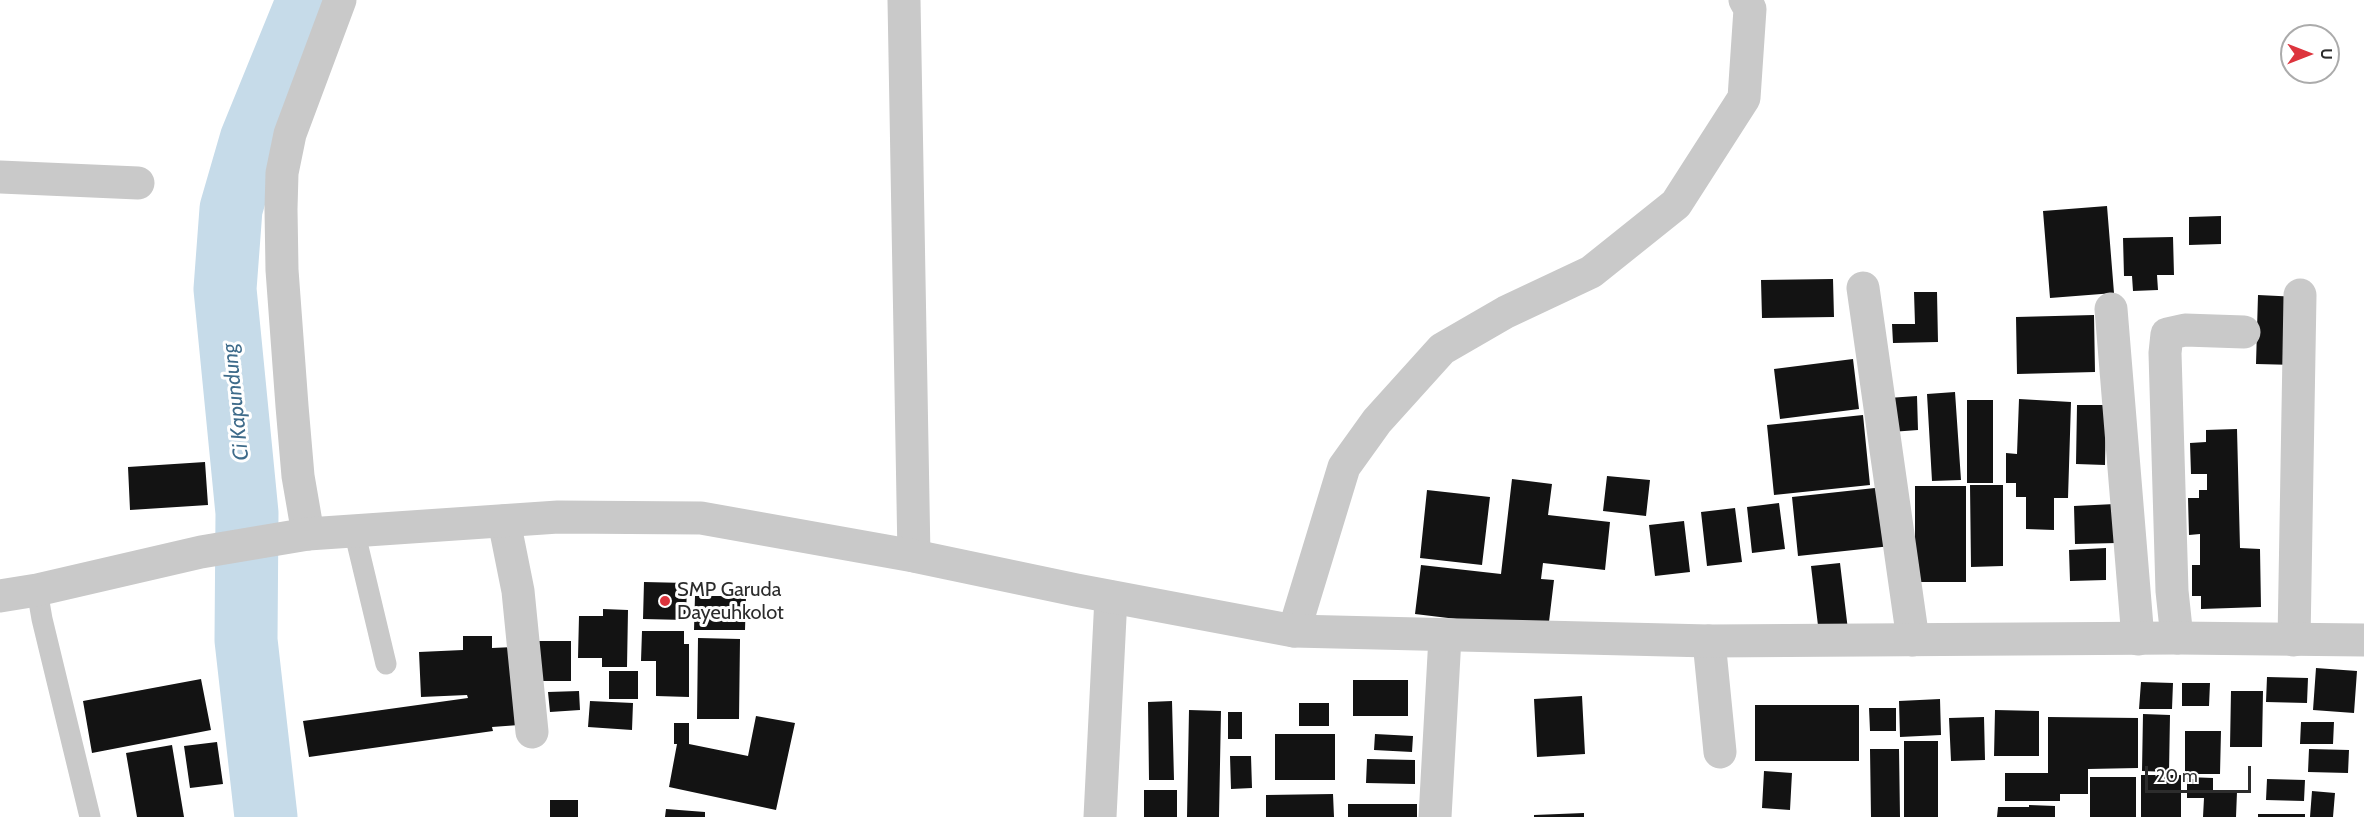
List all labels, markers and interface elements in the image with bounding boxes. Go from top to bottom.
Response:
north arrow [2280,24,2340,84]
text: U [2317,48,2336,60]
water label: Ci Kapundung [217,342,255,462]
place label: SMP Garuda Dayeuhkolot [677,578,784,625]
marker: SMP Garuda Dayeuhkolot [658,594,672,608]
scale bar [2148,754,2254,792]
text: 20 m [2156,765,2198,787]

